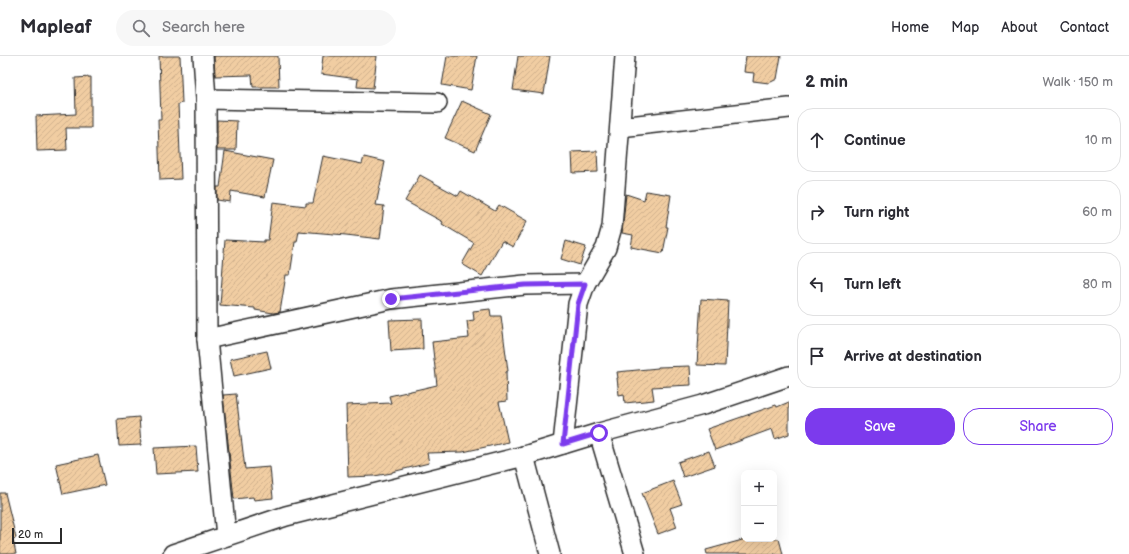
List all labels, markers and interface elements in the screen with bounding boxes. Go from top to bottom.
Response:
search box [116,10,396,46]
text: Mapleaf [20,16,92,39]
icon: search [130,17,152,39]
text: Search here [162,18,245,37]
text: Home [891,19,929,36]
text: Map [951,19,979,36]
text: About [1001,19,1038,36]
text: Contact [1060,19,1109,36]
text: 2 min [805,72,848,92]
text: Walk · 150 m [1042,74,1113,90]
icon: ahead [806,129,828,151]
text: Continue [844,131,906,150]
text: 10 m [1085,132,1112,148]
icon: right [806,201,828,223]
text: Turn right [844,203,909,222]
text: 60 m [1082,204,1112,220]
icon: left [806,273,828,295]
text: Turn left [844,275,901,294]
text: 80 m [1083,276,1112,292]
route end [382,290,400,308]
icon: arrive [806,345,828,367]
text: Arrive at destination [844,347,982,366]
button: Save [805,408,955,445]
button: Share [963,408,1113,445]
route start [590,424,608,442]
map controls [741,470,777,542]
button: + [741,470,777,506]
button: − [741,506,777,542]
scale bar [12,526,62,545]
text: 20 m [18,528,43,541]

